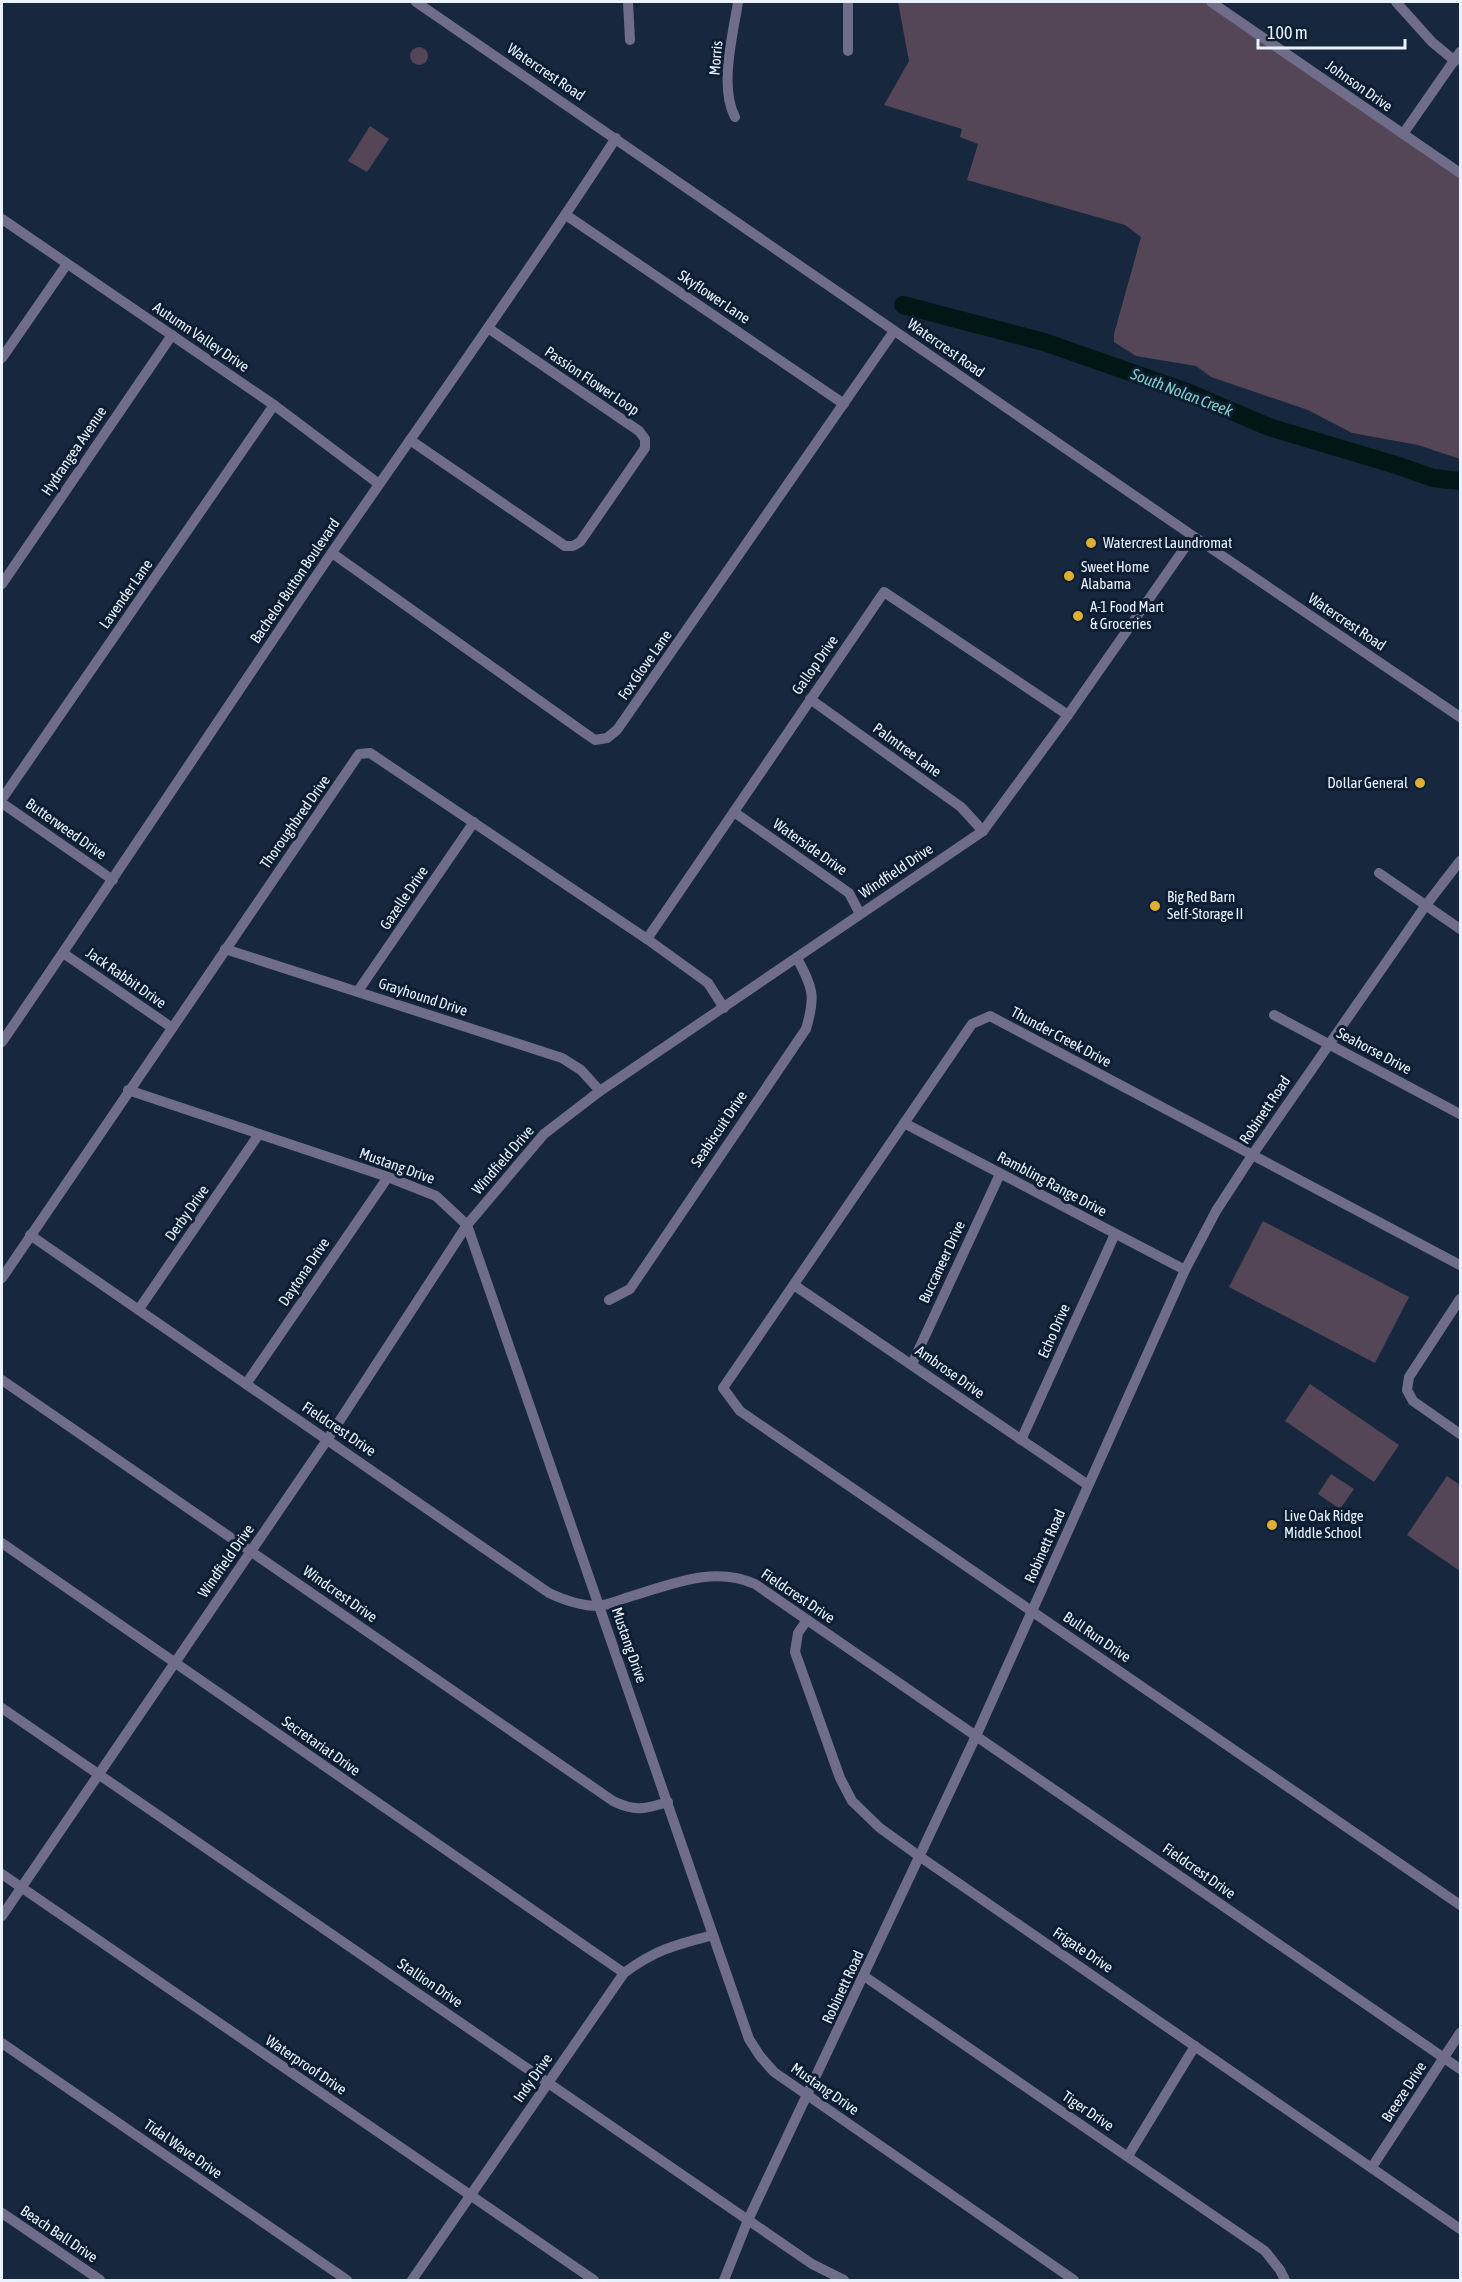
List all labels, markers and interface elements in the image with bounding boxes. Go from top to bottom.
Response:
scale bar [1258,12,1405,50]
text: 100 m [1267,22,1308,43]
street label: Watercrest Road [504,39,588,104]
street label: Morris [706,40,725,76]
street label: Johnson Drive [1323,56,1396,115]
street label: Skyflower Lane [675,266,754,327]
street label: Autumn Valley Drive [150,298,253,375]
street label: Watercrest Road [905,315,988,380]
street label: Passion Flower Loop [542,343,643,418]
water label: South Nolan Creek [1128,364,1236,420]
street label: Hydrangea Avenue [38,403,110,498]
street label: Bachelor Button Boulevard [247,515,343,646]
place label: Watercrest Laundromat [1103,534,1232,551]
marker: Watercrest Laundromat [1084,536,1098,550]
street label: Lavender Lane [96,556,156,631]
place label: Sweet Home Alabama [1081,558,1149,592]
marker: Sweet Home Alabama [1062,569,1076,583]
street label: Watercrest Road [1305,589,1389,654]
place label: A-1 Food Mart & Groceries [1090,598,1164,632]
marker: A-1 Food Mart & Groceries [1071,609,1085,623]
street label: Fox Glove Lane [614,626,675,703]
street label: Gallop Drive [788,632,841,697]
street label: Palmtree Lane [870,719,945,780]
street label: Thoroughbred Drive [256,772,333,871]
place label: Dollar General [1327,774,1408,791]
marker: Dollar General [1413,776,1427,790]
street label: Butterweed Drive [23,794,110,863]
street label: Waterside Drive [770,815,851,879]
street label: Windfield Drive [856,840,936,901]
street label: Gazelle Drive [376,863,431,933]
place label: Big Red Barn Self-Storage II [1167,888,1243,922]
marker: Big Red Barn Self-Storage II [1148,899,1162,913]
street label: Jack Rabbit Drive [83,944,170,1012]
street label: Grayhound Drive [377,974,470,1019]
street label: Thunder Creek Drive [1008,1003,1114,1070]
street label: Seahorse Drive [1334,1024,1415,1077]
street label: Robinett Road [1236,1072,1294,1147]
street label: Seabiscuit Drive [687,1087,750,1170]
street label: Windfield Drive [468,1122,537,1197]
street label: Mustang Drive [357,1144,437,1187]
street label: Rambling Range Drive [995,1148,1110,1220]
street label: Derby Drive [161,1181,212,1244]
street label: Buccaneer Drive [915,1218,968,1306]
street label: Daytona Drive [275,1234,333,1309]
street label: Echo Drive [1034,1301,1073,1360]
street label: Ambrose Drive [913,1342,988,1402]
street label: Fieldcrest Drive [299,1398,379,1459]
street label: Robinett Road [1021,1506,1068,1585]
place label: Live Oak Ridge Middle School [1284,1507,1364,1541]
marker: Live Oak Ridge Middle School [1265,1518,1279,1532]
street label: Windfield Drive [194,1521,257,1600]
street label: Windcrest Drive [300,1562,381,1625]
street label: Fieldcrest Drive [758,1565,838,1626]
street label: Mustang Drive [609,1605,650,1685]
street label: Bull Run Drive [1060,1608,1134,1665]
street label: Secretariat Drive [279,1712,364,1779]
street label: Fieldcrest Drive [1160,1839,1239,1902]
street label: Frigate Drive [1050,1923,1117,1976]
street label: Robinett Road [818,1948,867,2026]
street label: Stallion Drive [395,1955,466,2011]
street label: Waterproof Drive [263,2031,350,2098]
street label: Indy Drive [510,2050,556,2105]
street label: Breeze Drive [1378,2058,1429,2125]
street label: Mustang Drive [788,2059,863,2118]
street label: Tiger Drive [1059,2087,1117,2134]
street label: Tidal Wave Drive [141,2115,226,2182]
street label: Beach Ball Drive [18,2202,101,2266]

